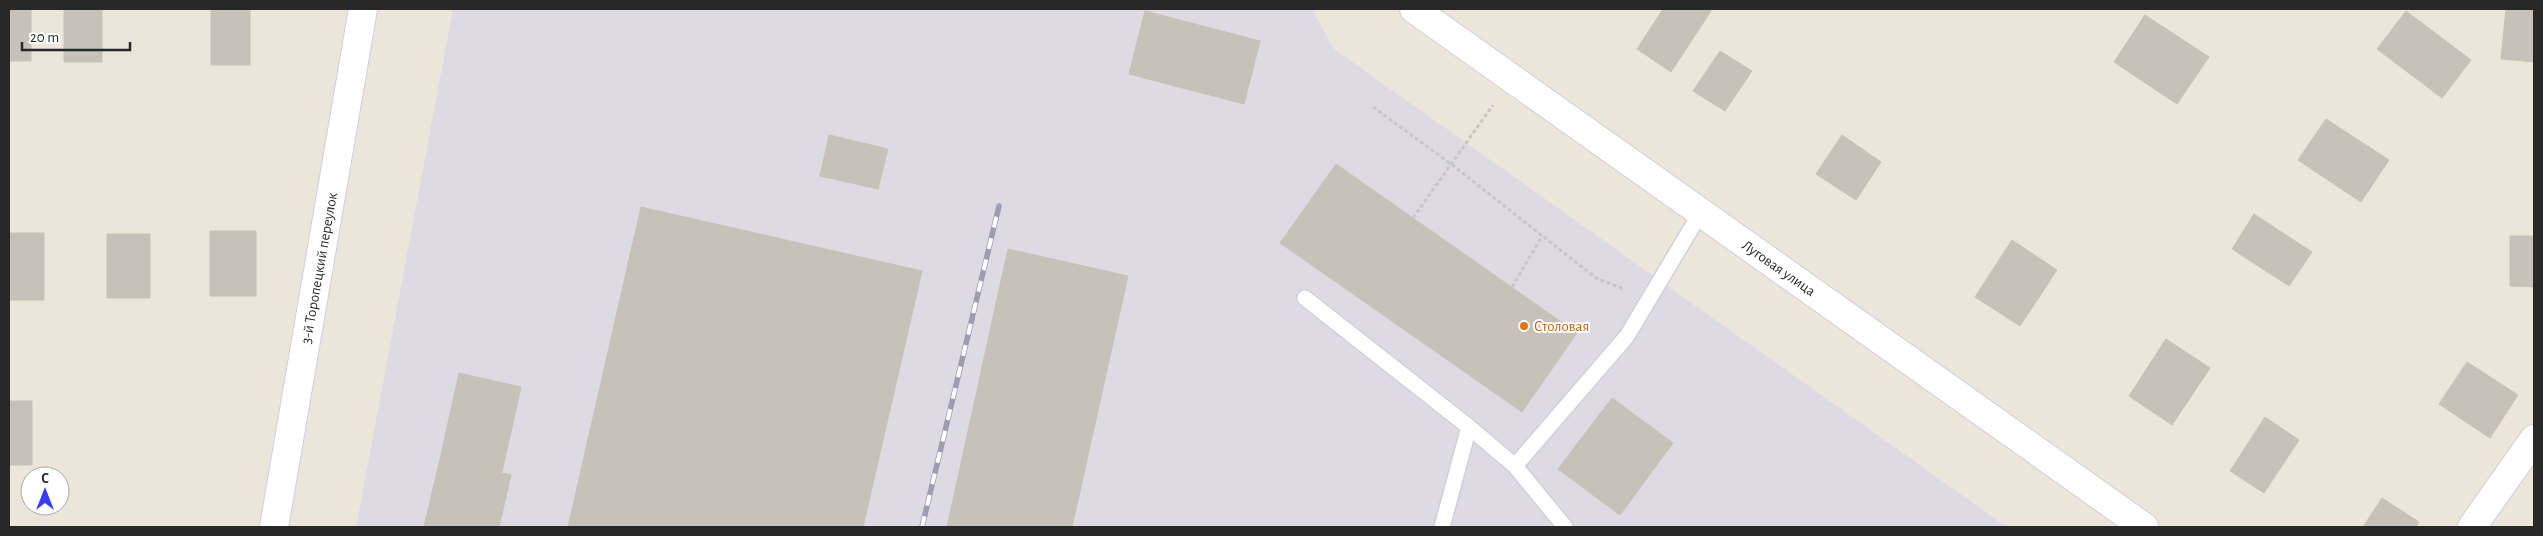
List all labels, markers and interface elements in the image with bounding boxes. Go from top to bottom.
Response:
scale bar [22,20,130,52]
text: 20 m [30,30,59,45]
street label: 3-й Торопецкий переулок [299,191,340,345]
street label: Луговая улица [1739,238,1818,299]
place label: Столовая [1534,319,1589,334]
marker: Столовая [1518,320,1530,332]
north arrow [20,466,70,516]
text: С [41,472,49,486]

